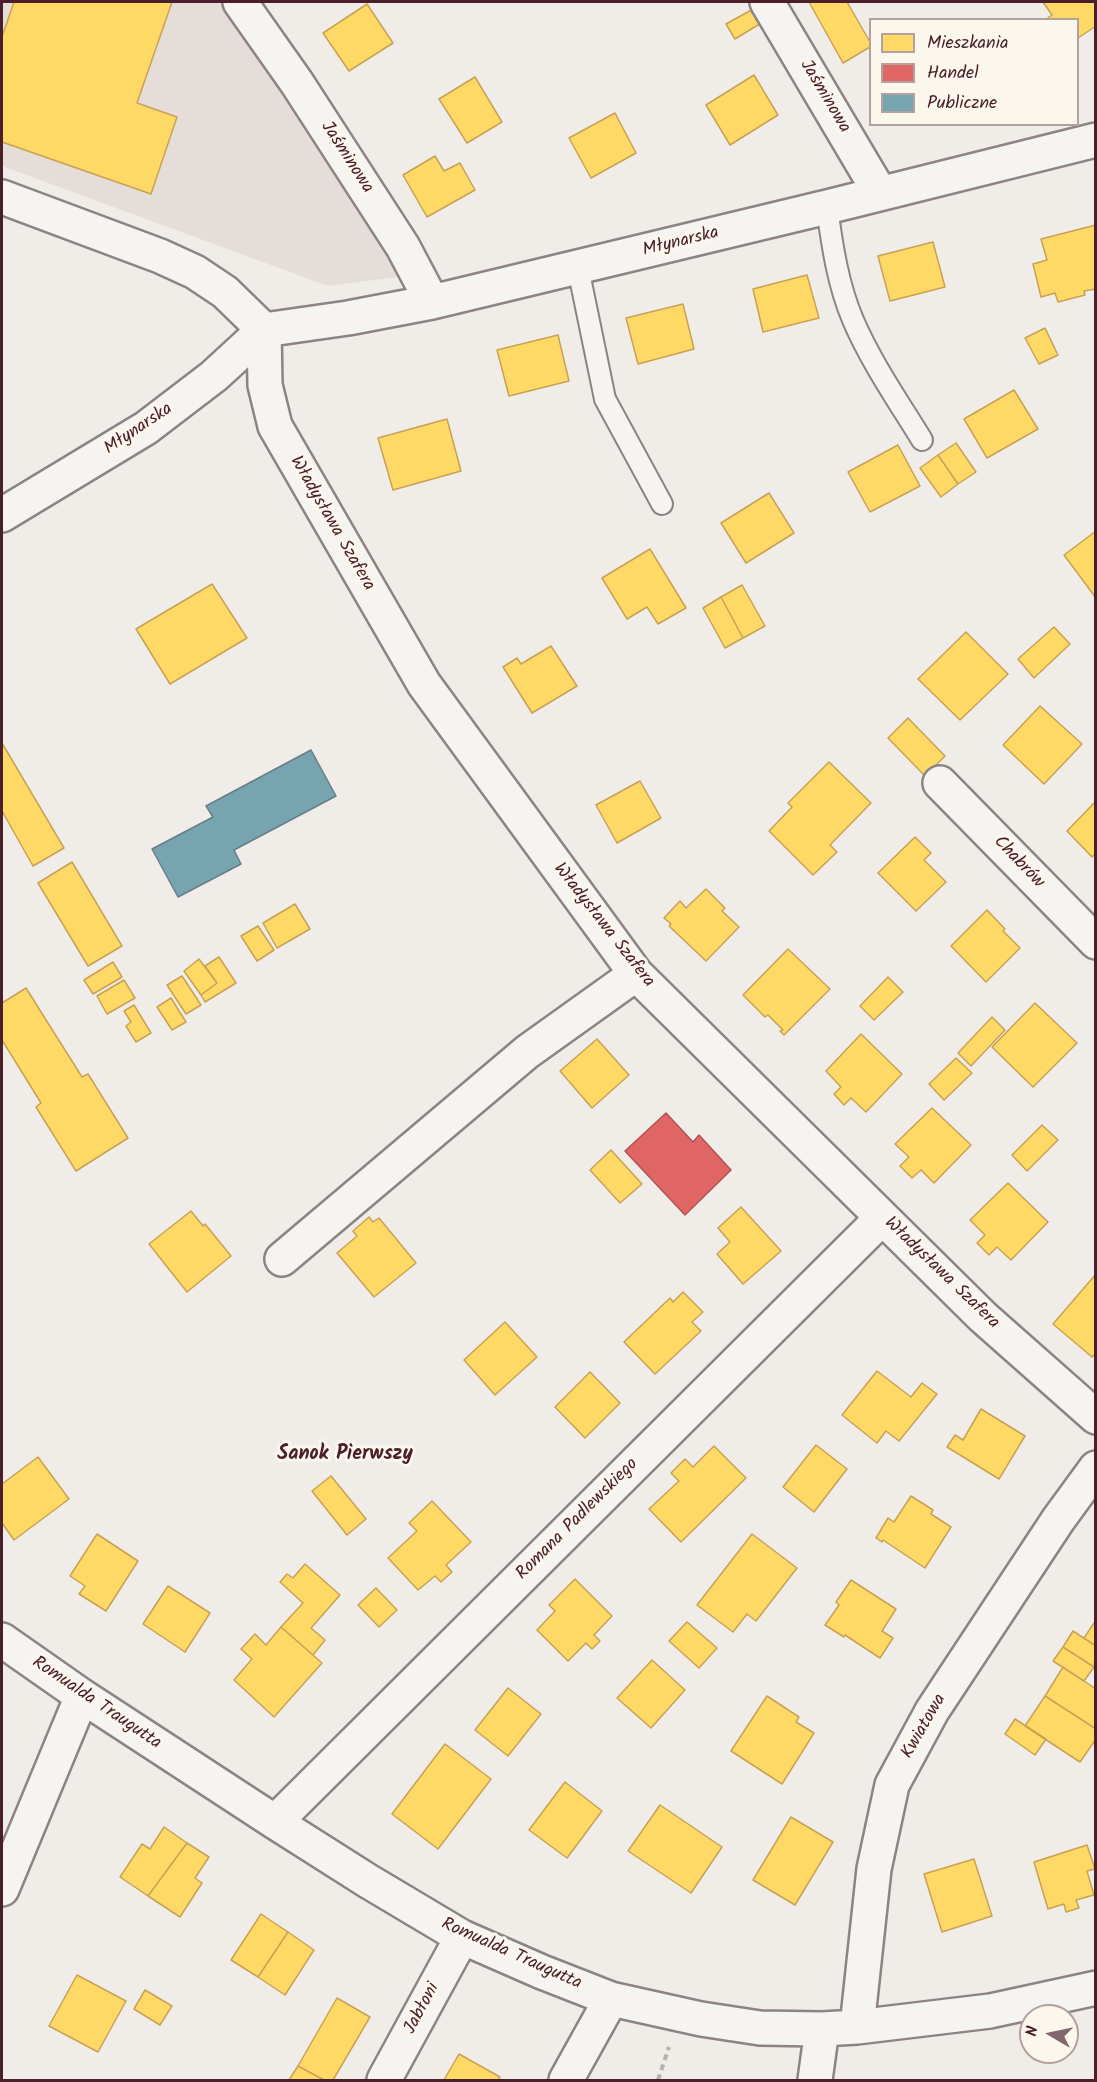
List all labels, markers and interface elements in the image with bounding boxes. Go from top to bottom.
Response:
legend [869,18,1079,126]
text: Mieszkania [927,29,1008,58]
street label: Jaśminowa [794,57,854,137]
text: Handel [927,59,979,88]
text: Publiczne [927,89,997,118]
street label: Jaśminowa [315,118,377,198]
street label: Młynarska [641,223,721,263]
street label: Młynarska [101,399,177,461]
street label: Władysława Szafera [284,453,378,595]
street label: Chabrów [988,832,1048,894]
street label: Władysława Szafera [548,859,658,993]
street label: Władysława Szafera [879,1213,1003,1335]
district label: Sanok Pierwszy [277,1444,413,1468]
street label: Romana Padlewskiego [512,1454,644,1586]
street label: Romualda Traugutta [27,1653,165,1755]
street label: Kwiatowa [898,1691,952,1763]
street label: Romualda Traugutta [437,1914,585,1996]
street label: Jabłoni [401,1980,445,2038]
north arrow [1019,2004,1079,2064]
text: N [1020,2024,1046,2038]

